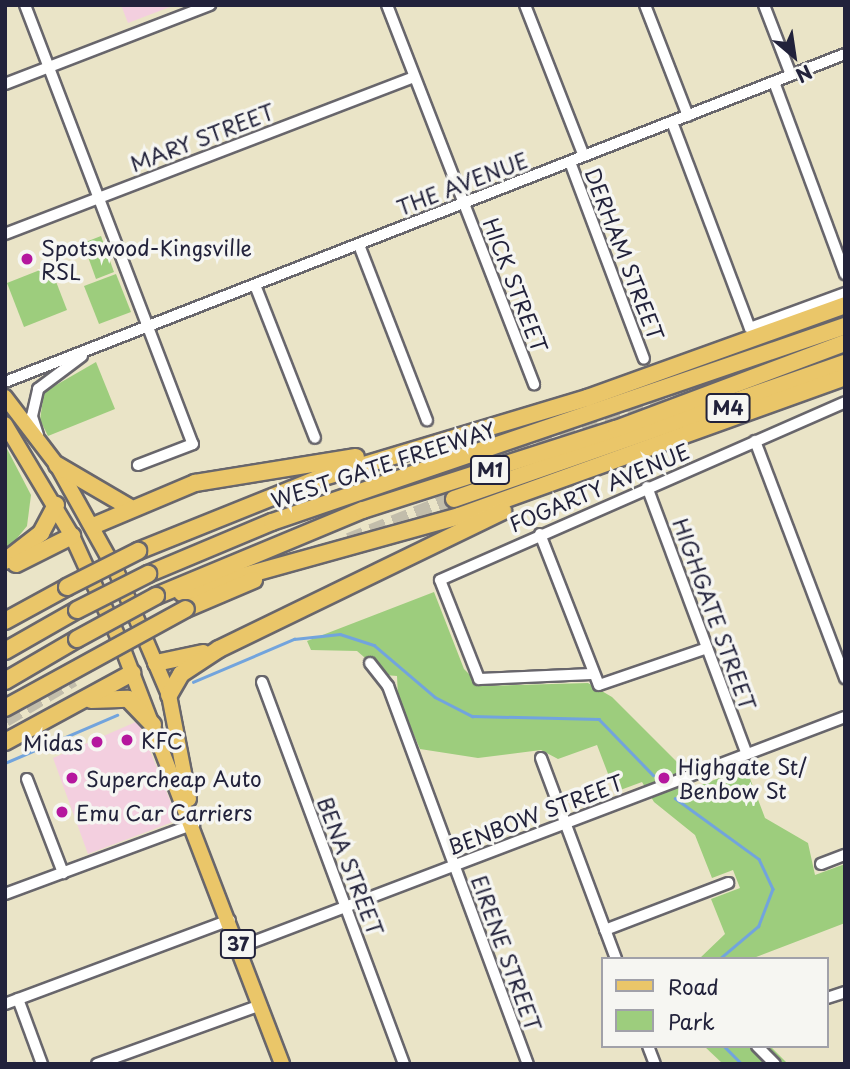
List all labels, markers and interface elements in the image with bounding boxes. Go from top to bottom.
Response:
north arrow [759,21,829,91]
text: N [791,58,818,90]
street label: MARY STREET [126,98,278,176]
street label: THE AVENUE [393,146,531,220]
street label: DERHAM STREET [580,163,670,345]
street label: HICK STREET [479,214,553,356]
place label: Spotswood-Kingsville RSL [41,234,252,284]
marker: Spotswood-Kingsville RSL [19,251,35,267]
road number: M4 [705,392,751,424]
street label: WEST GATE FREEWAY [267,416,499,512]
street label: FOGARTY AVENUE [505,437,693,537]
road number: M1 [469,454,511,485]
street label: HIGHGATE STREET [668,513,762,715]
place label: KFC [141,727,183,753]
place label: Midas [23,729,83,755]
marker: KFC [119,732,135,748]
marker: Midas [89,734,105,750]
place label: Highgate St/ Benbow St [678,753,806,803]
place label: Supercheap Auto [86,765,262,791]
street label: BENBOW STREET [443,769,627,859]
marker: Supercheap Auto [64,770,80,786]
marker: Highgate St/ Benbow St [656,770,672,786]
street label: BENA STREET [313,792,389,940]
place label: Emu Car Carriers [76,799,255,825]
marker: Emu Car Carriers [54,804,70,820]
street label: EIRENE STREET [467,871,547,1035]
road number: 37 [219,928,257,960]
legend [602,957,829,1048]
text: Road [668,970,719,1002]
text: Park [668,1005,715,1037]

